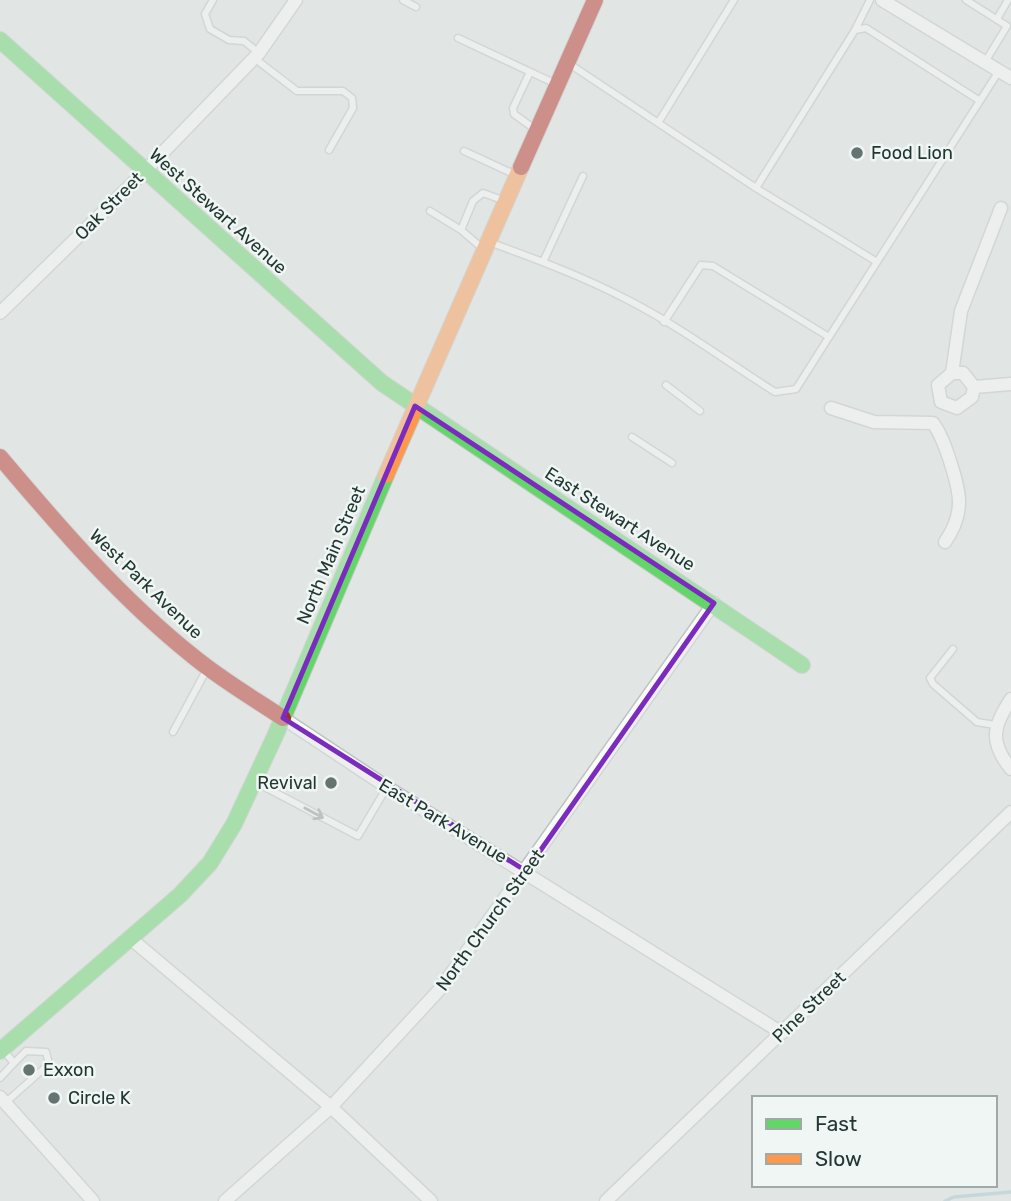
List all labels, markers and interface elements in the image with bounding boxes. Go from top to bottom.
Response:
place label: Food Lion [871,142,953,164]
street label: West Stewart Avenue [145,143,291,279]
marker: Food Lion [849,145,865,161]
street label: Oak Street [70,167,148,245]
street label: East Stewart Avenue [541,462,699,576]
street label: North Main Street [292,483,370,627]
street label: West Park Avenue [85,524,207,644]
place label: Revival [257,772,317,794]
street label: East Park Avenue [375,774,511,868]
marker: Revival [323,775,339,791]
one-way arrow [303,807,324,820]
street label: North Church Street [431,845,549,995]
street label: Pine Street [768,967,850,1047]
place label: Exxon [43,1059,94,1081]
marker: Exxon [21,1062,37,1078]
place label: Circle K [68,1087,131,1109]
marker: Circle K [46,1090,62,1106]
legend [752,1096,997,1187]
text: Fast [815,1111,857,1136]
text: Slow [815,1146,862,1171]

